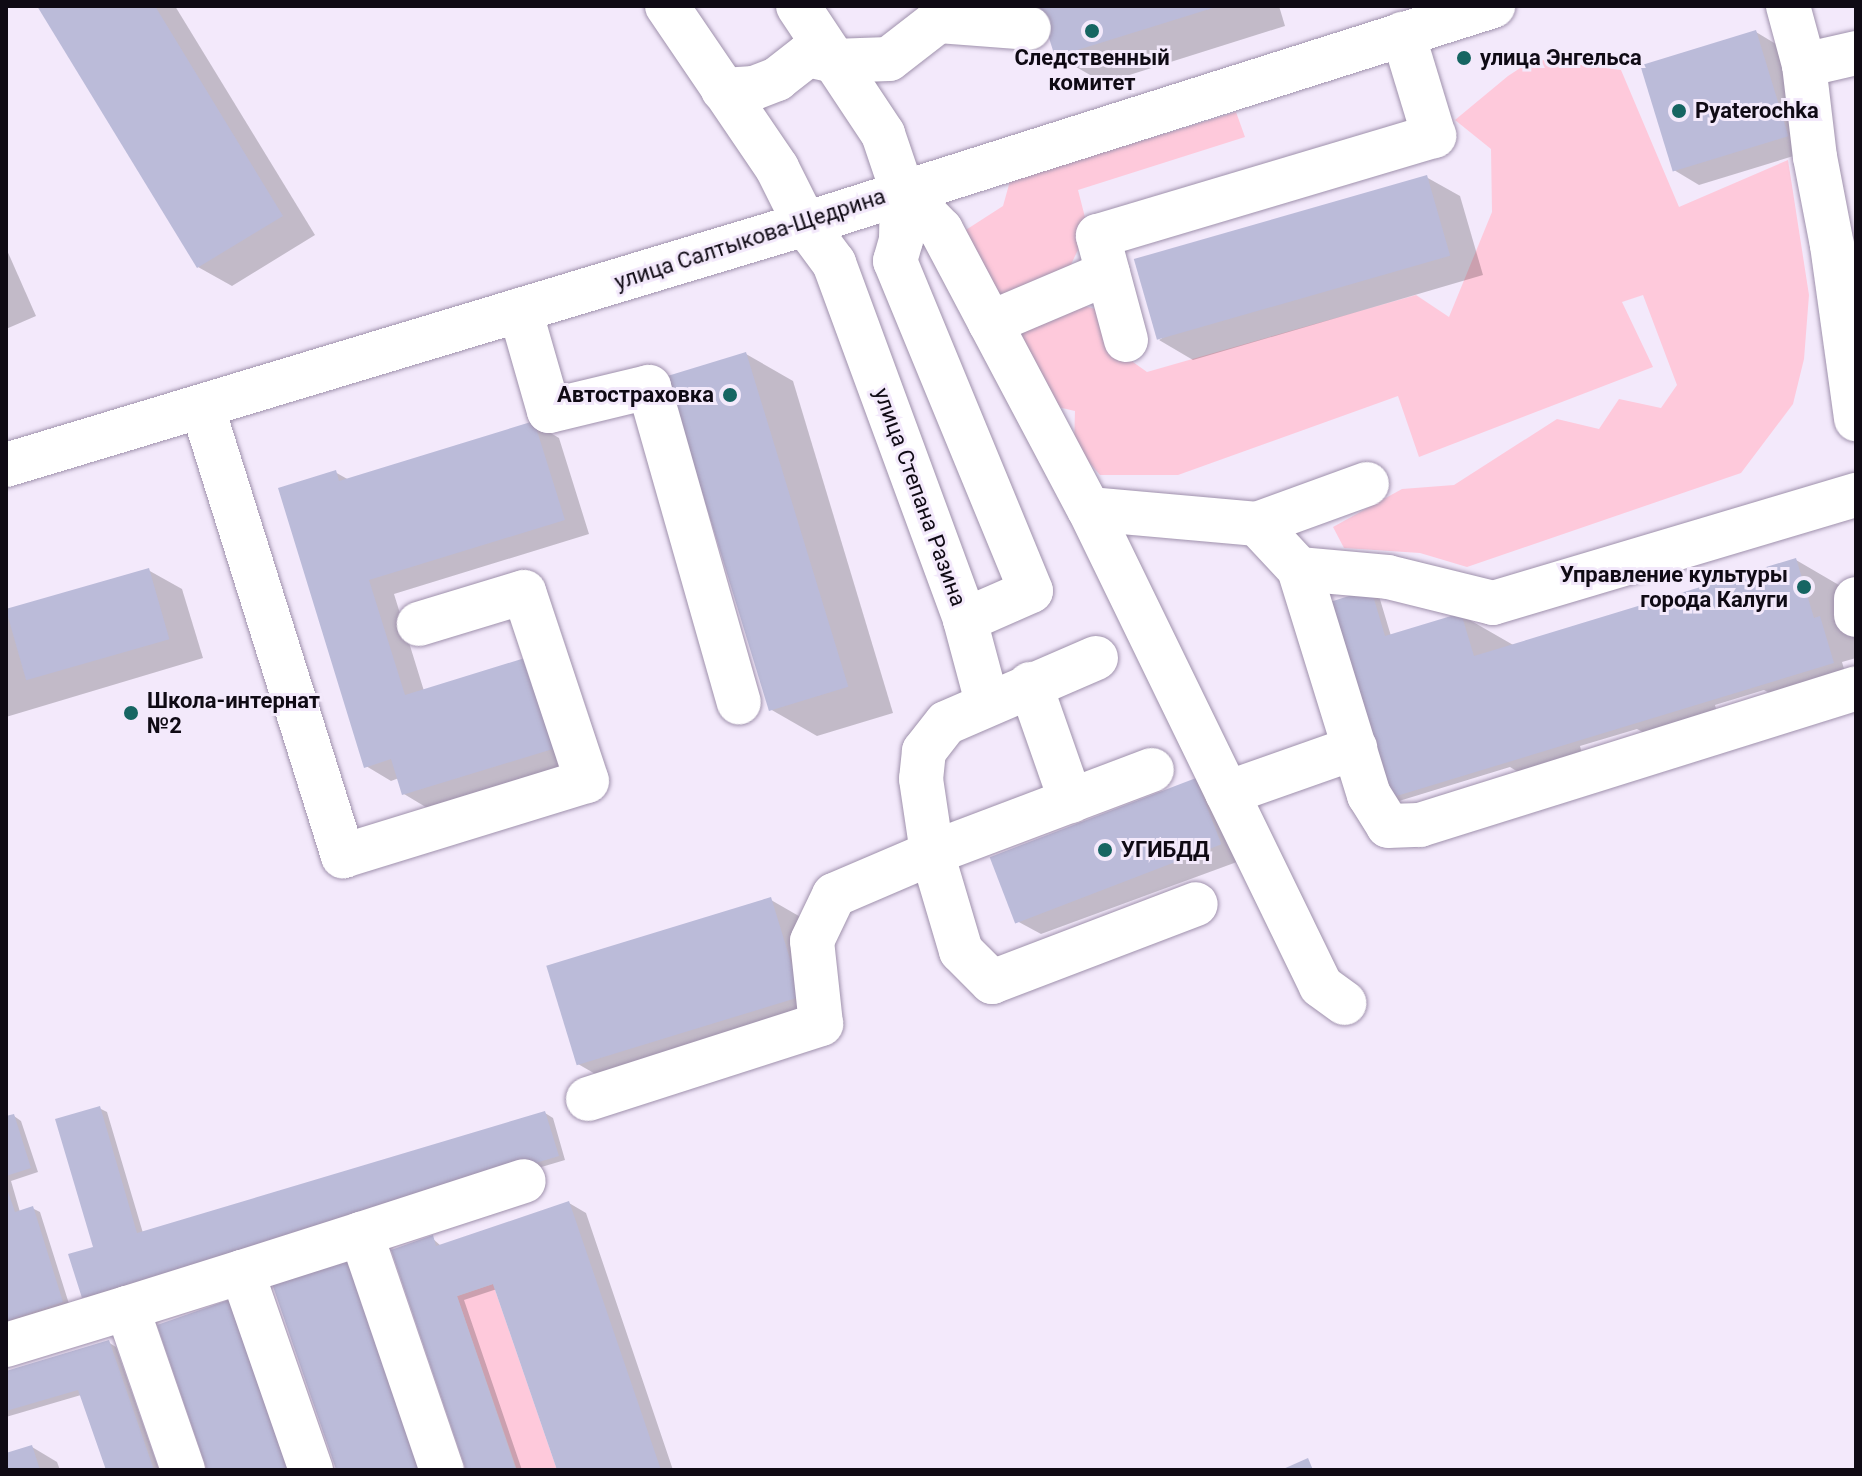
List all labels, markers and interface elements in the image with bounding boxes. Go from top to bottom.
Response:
marker: Следственный комитет [1083,22,1101,40]
place label: Следственный комитет [1014,44,1170,96]
place label: улица Энгельса [1480,45,1642,71]
marker: улица Энгельса [1455,49,1473,67]
place label: Pyaterochka [1695,98,1819,124]
marker: Pyaterochka [1670,102,1688,120]
street label: улица Салтыкова-Щедрина [611,183,889,295]
place label: Автостраховка [557,382,714,408]
street label: улица Степана Разина [868,384,972,610]
marker: Автостраховка [721,386,739,404]
place label: Управление культуры города Калуги [1560,561,1788,612]
marker: Управление культуры города Калуги [1795,578,1813,596]
place label: Школа-интернат №2 [147,687,320,738]
marker: Школа-интернат №2 [122,704,140,722]
place label: УГИБДД [1121,837,1209,863]
marker: УГИБДД [1096,841,1114,859]

